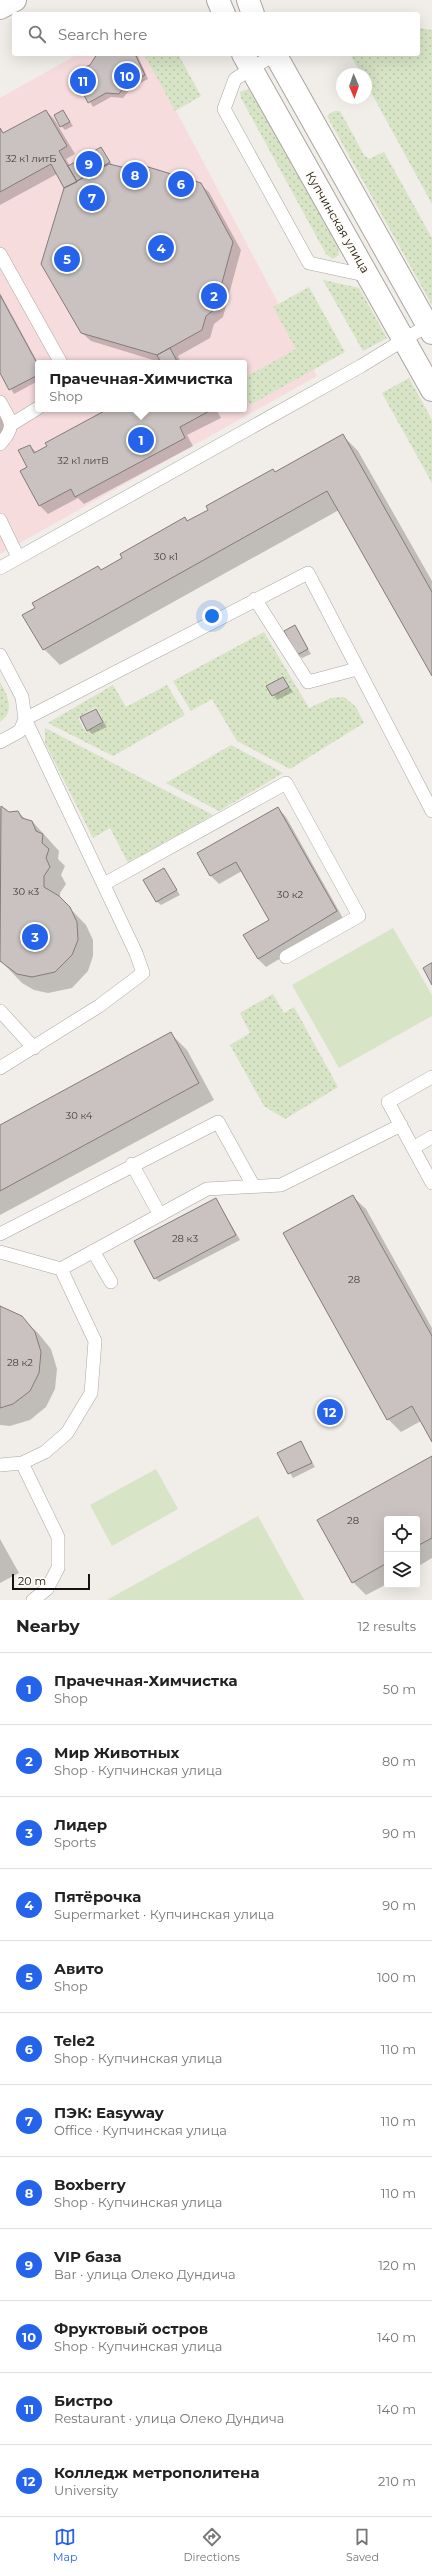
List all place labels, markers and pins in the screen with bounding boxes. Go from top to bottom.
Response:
pin: 10 [114,61,140,91]
pin: 11 [70,66,96,96]
pin: 9 [76,149,102,179]
pin: 8 [122,160,148,190]
pin: 6 [168,169,194,199]
pin: 7 [79,183,105,213]
pin: 4 [148,233,174,263]
pin: 5 [54,244,80,274]
pin: 2 [201,281,227,311]
pin: 1 [128,425,154,455]
pin: 3 [22,922,48,952]
pin: 12 [317,1397,343,1427]

